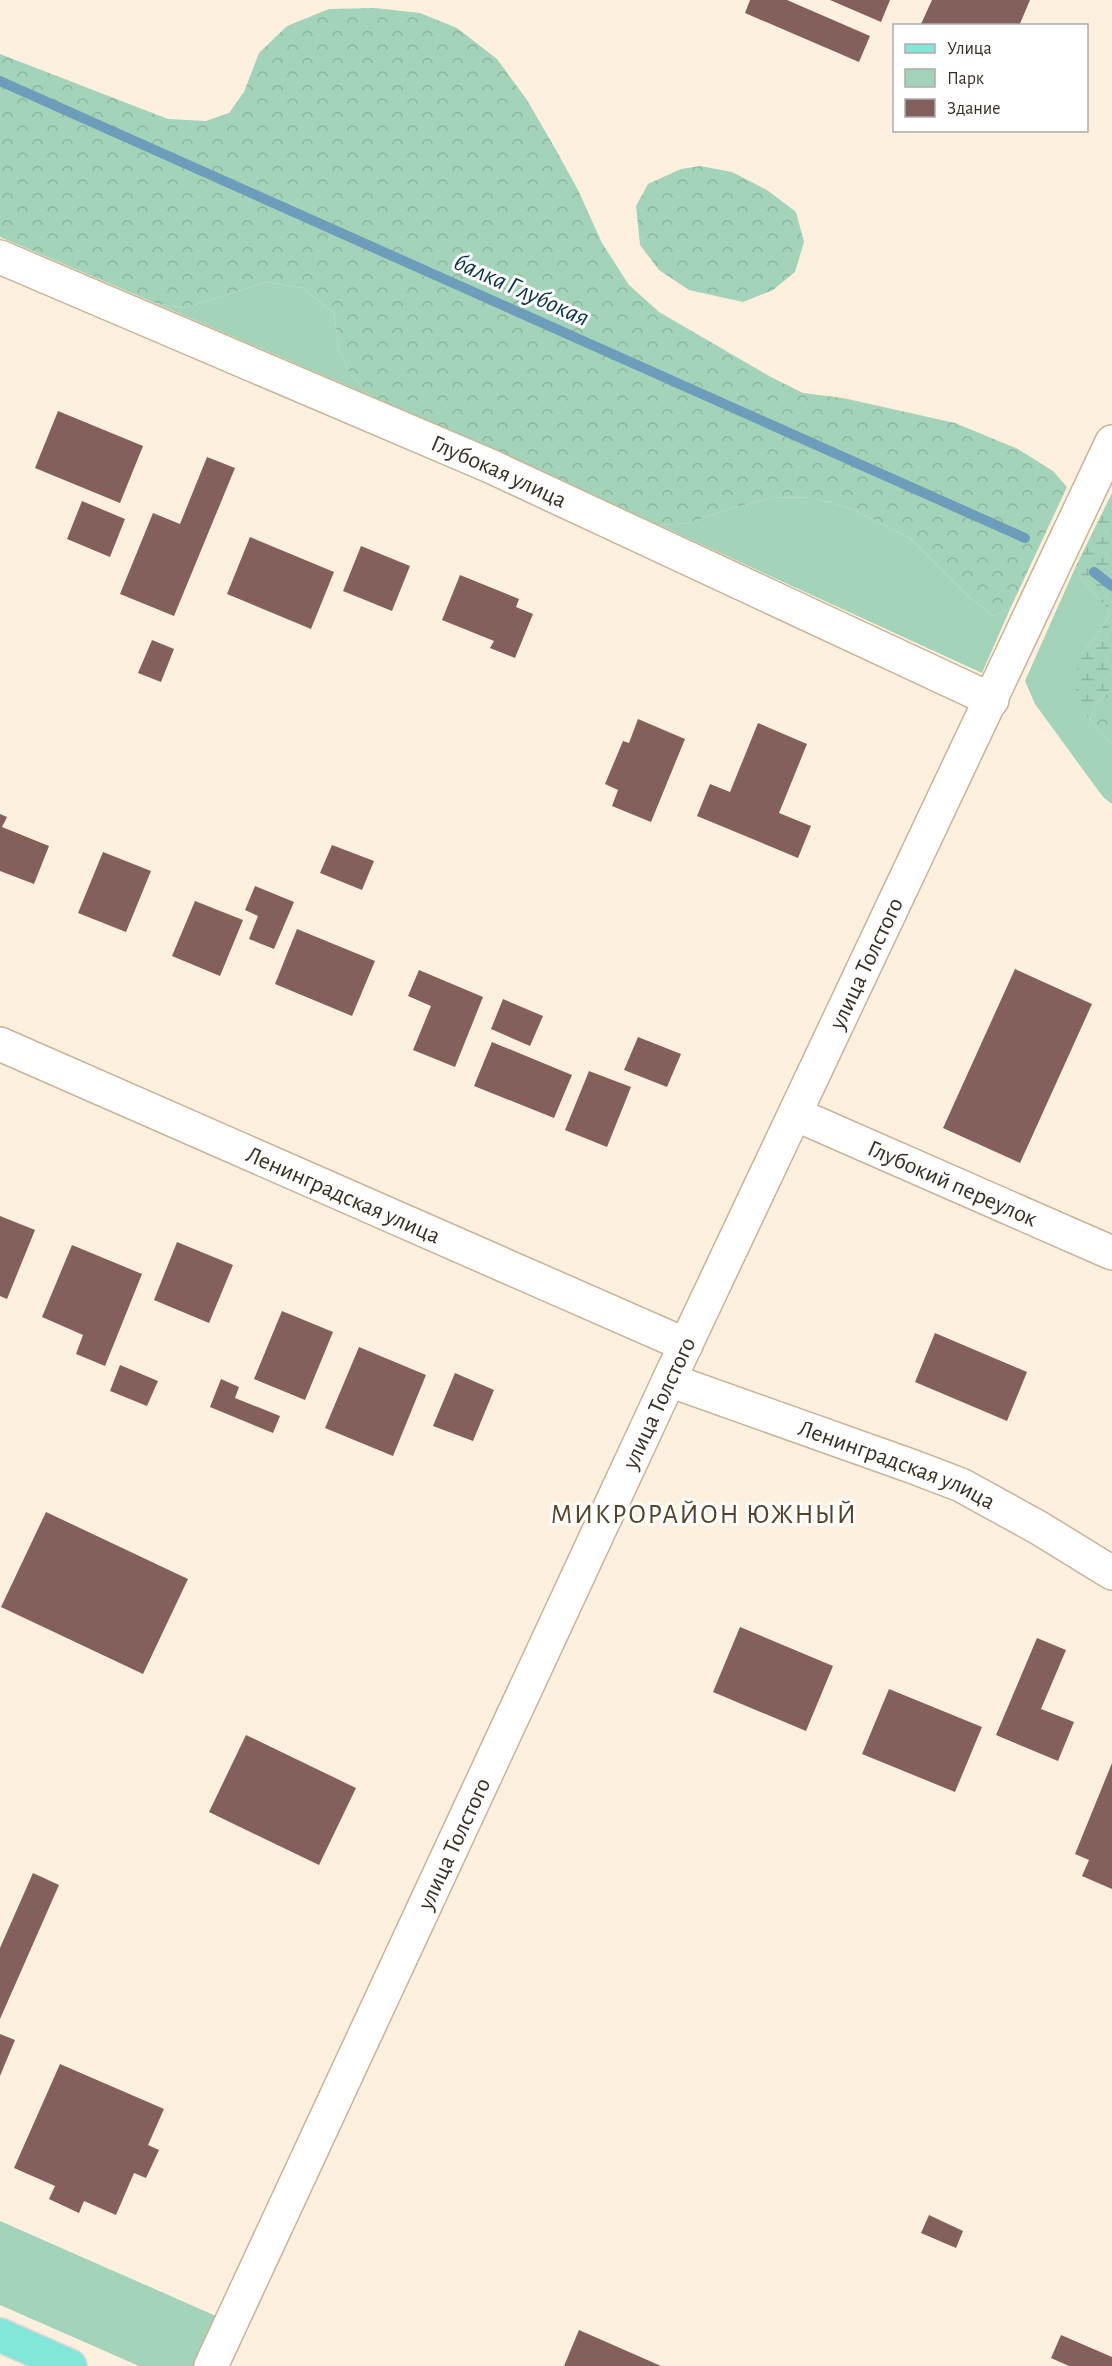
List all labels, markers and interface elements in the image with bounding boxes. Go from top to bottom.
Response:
legend [893,24,1088,132]
text: Улица [947,40,992,58]
text: Парк [947,70,985,88]
text: Здание [947,100,1001,118]
water label: балка Глубокая [450,249,593,331]
street label: Глубокая улица [427,431,570,513]
street label: улица Толстого [825,894,908,1034]
street label: Глубокий переулок [864,1136,1041,1232]
street label: Ленинградская улица [242,1143,444,1249]
street label: улица Толстого [618,1334,700,1474]
street label: Ленинградская улица [795,1416,999,1514]
district label: МИКРОРАЙОН ЮЖНЫЙ [550,1500,858,1528]
street label: улица Толстого [413,1774,495,1915]

